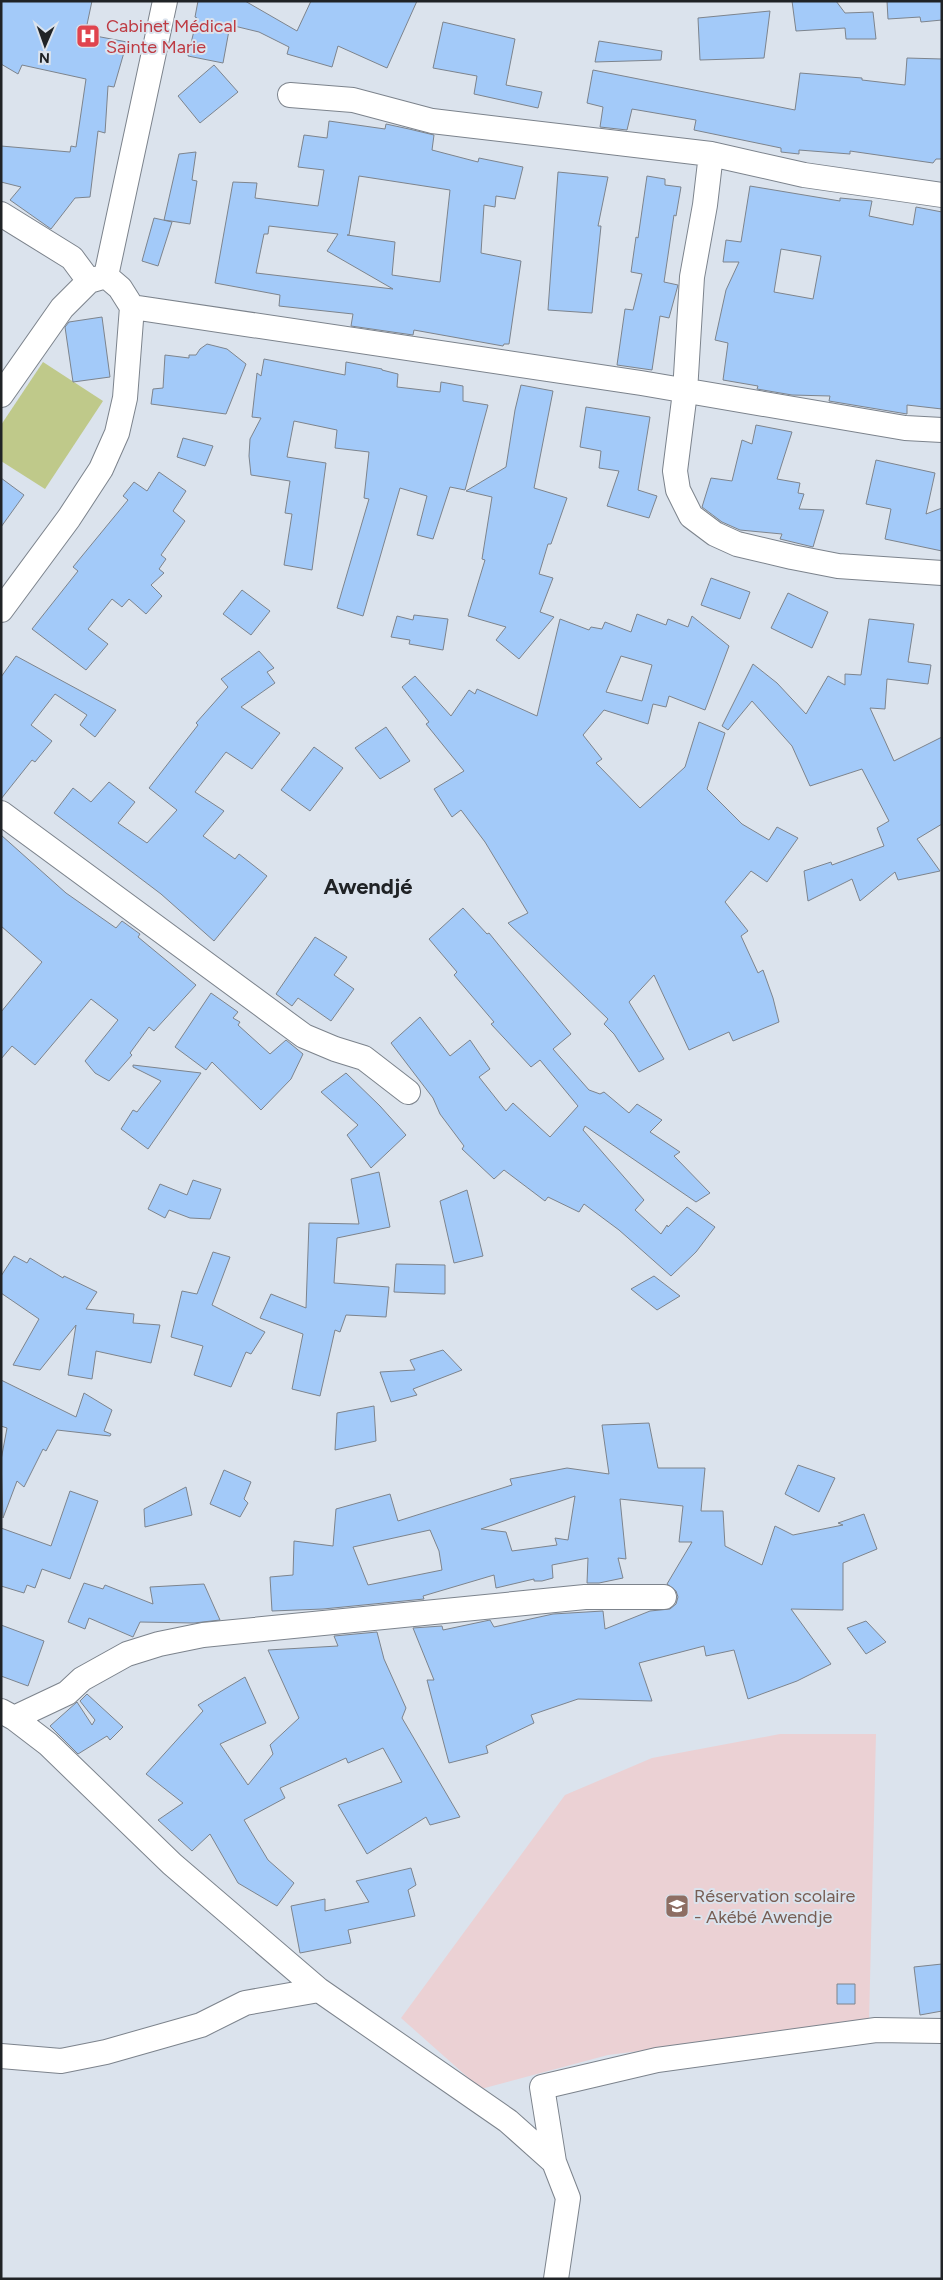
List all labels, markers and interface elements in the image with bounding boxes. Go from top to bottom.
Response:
place label: Cabinet Médical Sainte Marie [106,15,237,58]
north arrow [20,20,70,70]
hospital icon: Cabinet Médical Sainte Marie [75,23,101,49]
text: N [39,49,50,66]
district label: Awendjé [323,873,413,900]
place label: Réservation scolaire - Akébé Awendje [694,1885,856,1928]
school or university icon: Réservation scolaire - Akébé Awendje [664,1893,690,1919]

